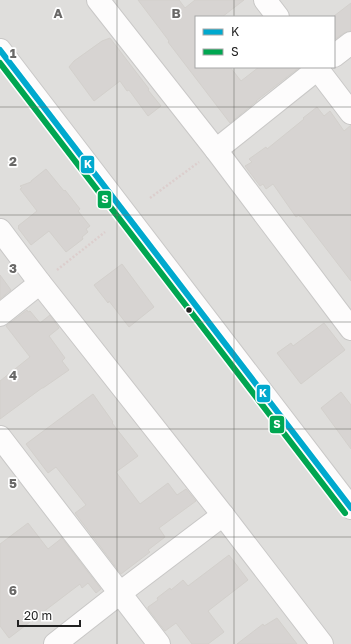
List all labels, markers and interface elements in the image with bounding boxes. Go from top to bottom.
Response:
text: A [53,5,63,21]
text: B [171,5,181,21]
legend [195,16,335,68]
text: K [231,24,239,39]
text: S [231,44,239,59]
text: 1 [10,45,17,61]
text: 2 [9,153,17,169]
line badge: K [80,155,95,174]
text: K [84,157,92,170]
line badge: S [97,190,112,209]
text: S [101,192,109,205]
text: 3 [9,260,17,276]
unlabelled marker [184,305,194,315]
text: 4 [9,367,17,383]
line badge: K [256,384,271,403]
text: K [259,386,267,399]
line badge: S [269,415,285,434]
text: S [273,417,281,430]
text: 5 [9,475,17,491]
text: 6 [9,582,17,598]
scale bar [18,602,80,628]
text: 20 m [24,608,52,623]

